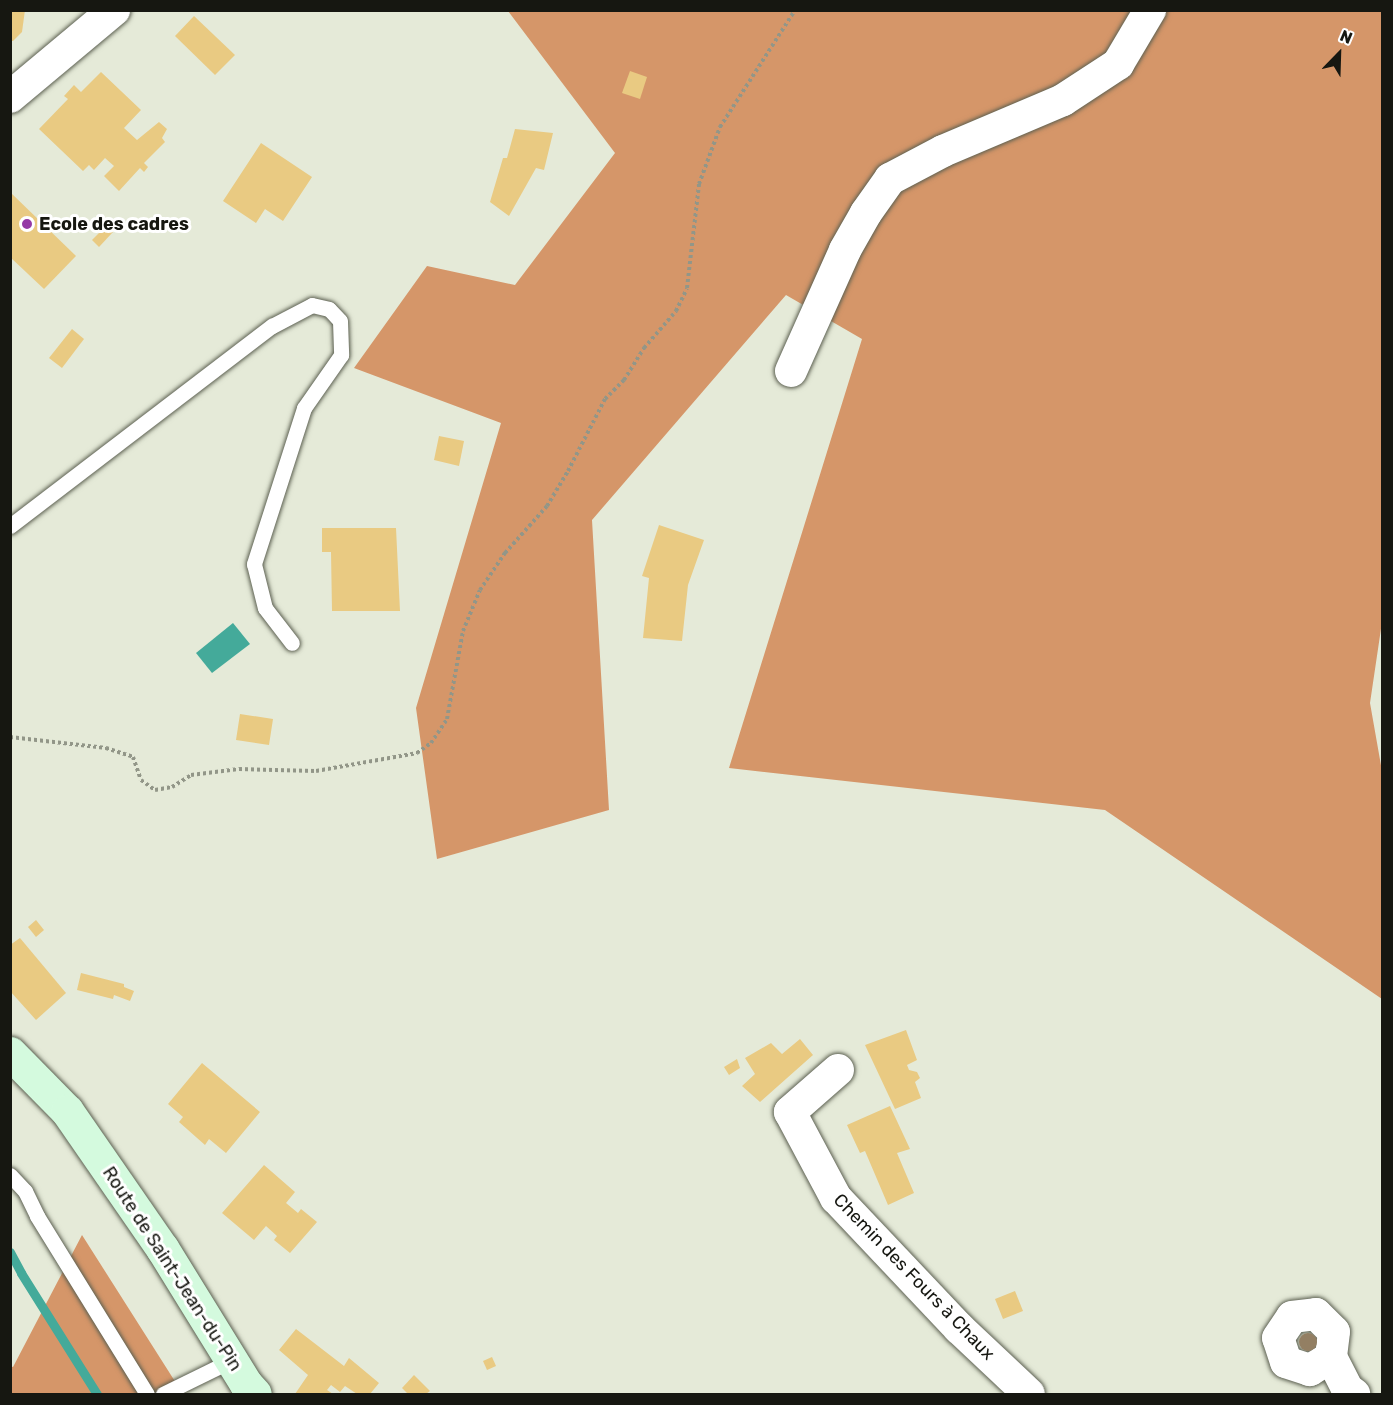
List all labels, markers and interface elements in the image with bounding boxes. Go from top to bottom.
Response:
north arrow [1309,24,1369,84]
text: N [1337,26,1355,48]
place label: Ecole des cadres [39,213,189,235]
marker: Ecole des cadres [20,217,34,231]
street label: Route de Saint-Jean-du-Pin [98,1163,246,1375]
street label: Chemin des Fours à Chaux [829,1189,999,1365]

